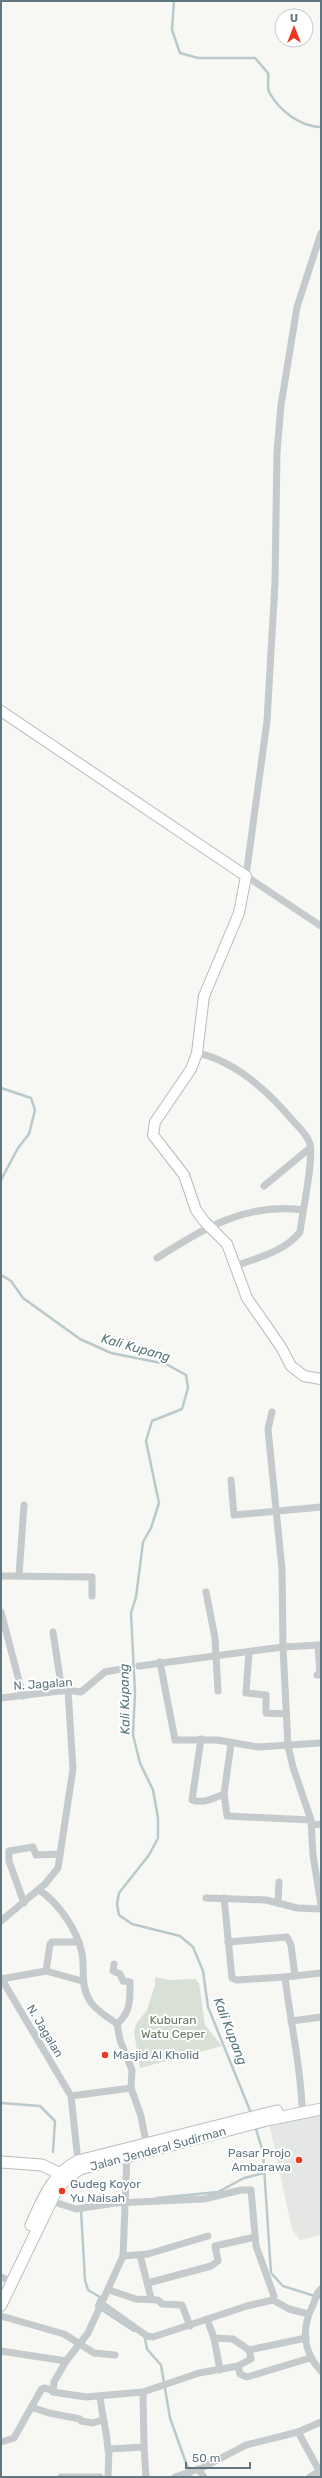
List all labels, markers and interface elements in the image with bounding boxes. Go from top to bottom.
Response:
north arrow [274,8,314,48]
text: U [290,12,298,25]
water label: Kali Kupang [99,1330,172,1366]
water label: Kali Kupang [116,1663,134,1735]
street label: N. Jagalan [13,1675,73,1693]
water label: Kali Kupang [210,1995,250,2068]
street label: N. Jagalan [24,2002,66,2060]
park label: Kuburan Watu Ceper [141,2013,205,2041]
place label: Masjid Al Kholid [113,2048,199,2062]
marker: Masjid Al Kholid [100,2050,110,2060]
street label: Jalan Jenderal Sudirman [88,2124,228,2174]
place label: Pasar Projo Ambarawa [228,2146,291,2174]
marker: Pasar Projo Ambarawa [294,2155,304,2165]
place label: Gudeg Koyor Yu Naisah [70,2177,141,2205]
marker: Gudeg Koyor Yu Naisah [57,2186,67,2196]
scale bar [186,2444,250,2470]
text: 50 m [192,2451,220,2465]

